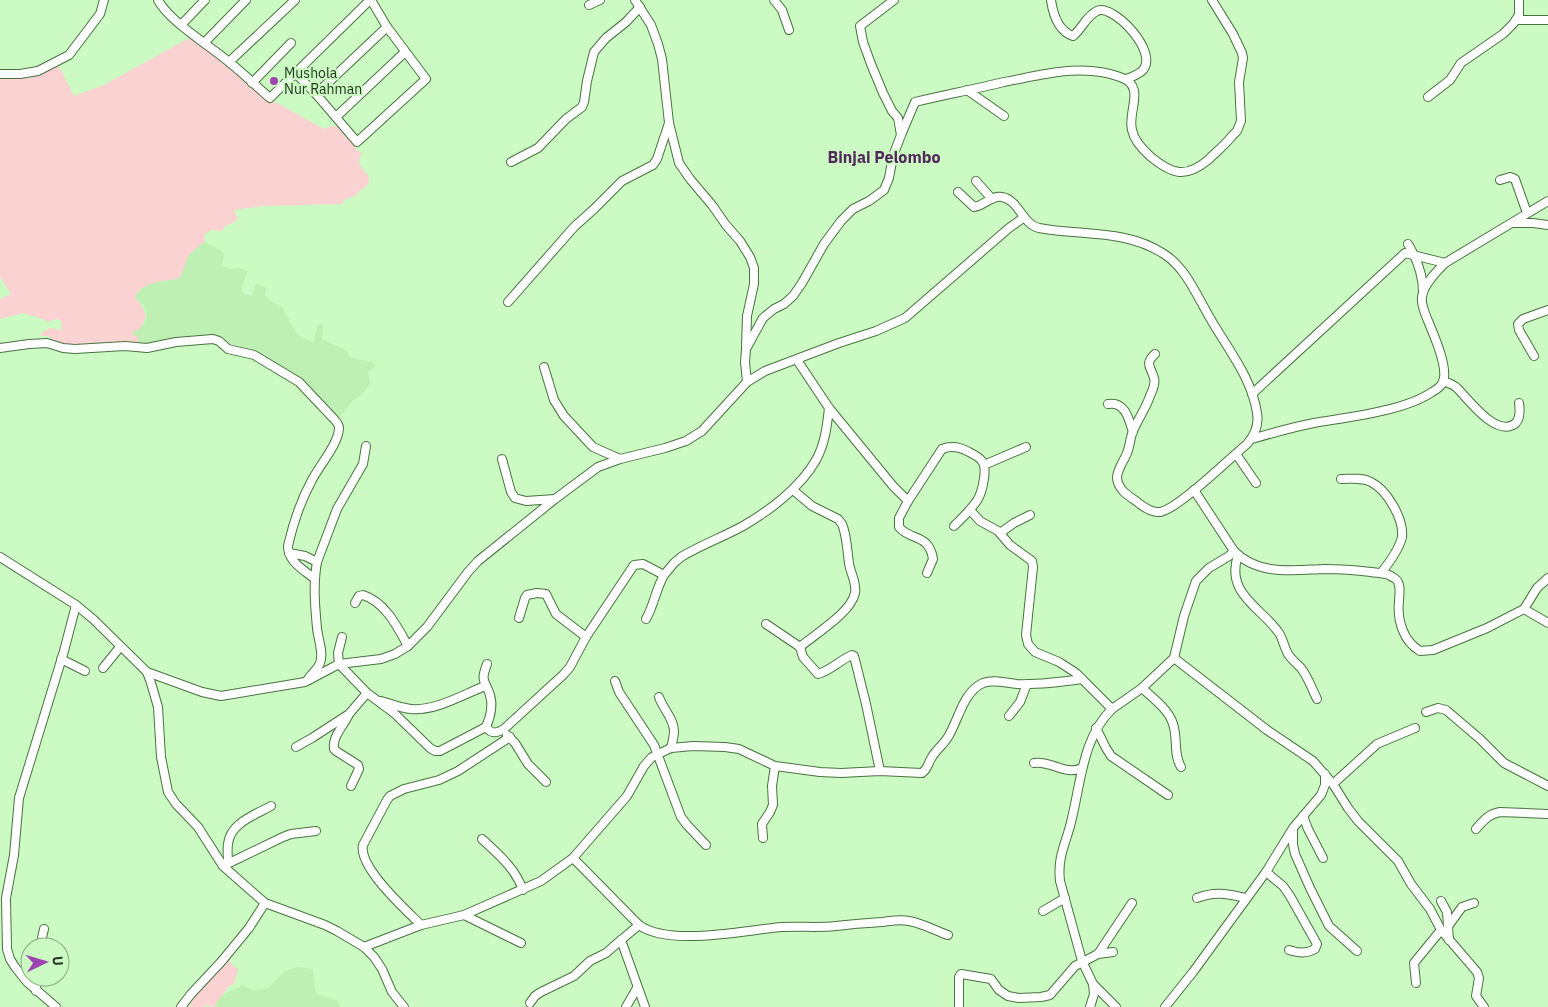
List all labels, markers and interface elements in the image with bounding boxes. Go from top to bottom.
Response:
place label: Mushola Nur Rahman [284,64,362,98]
marker: Mushola Nur Rahman [268,75,280,87]
district label: Binjai Pelombo [828,147,940,167]
north arrow [20,937,70,987]
text: U [49,955,67,966]

